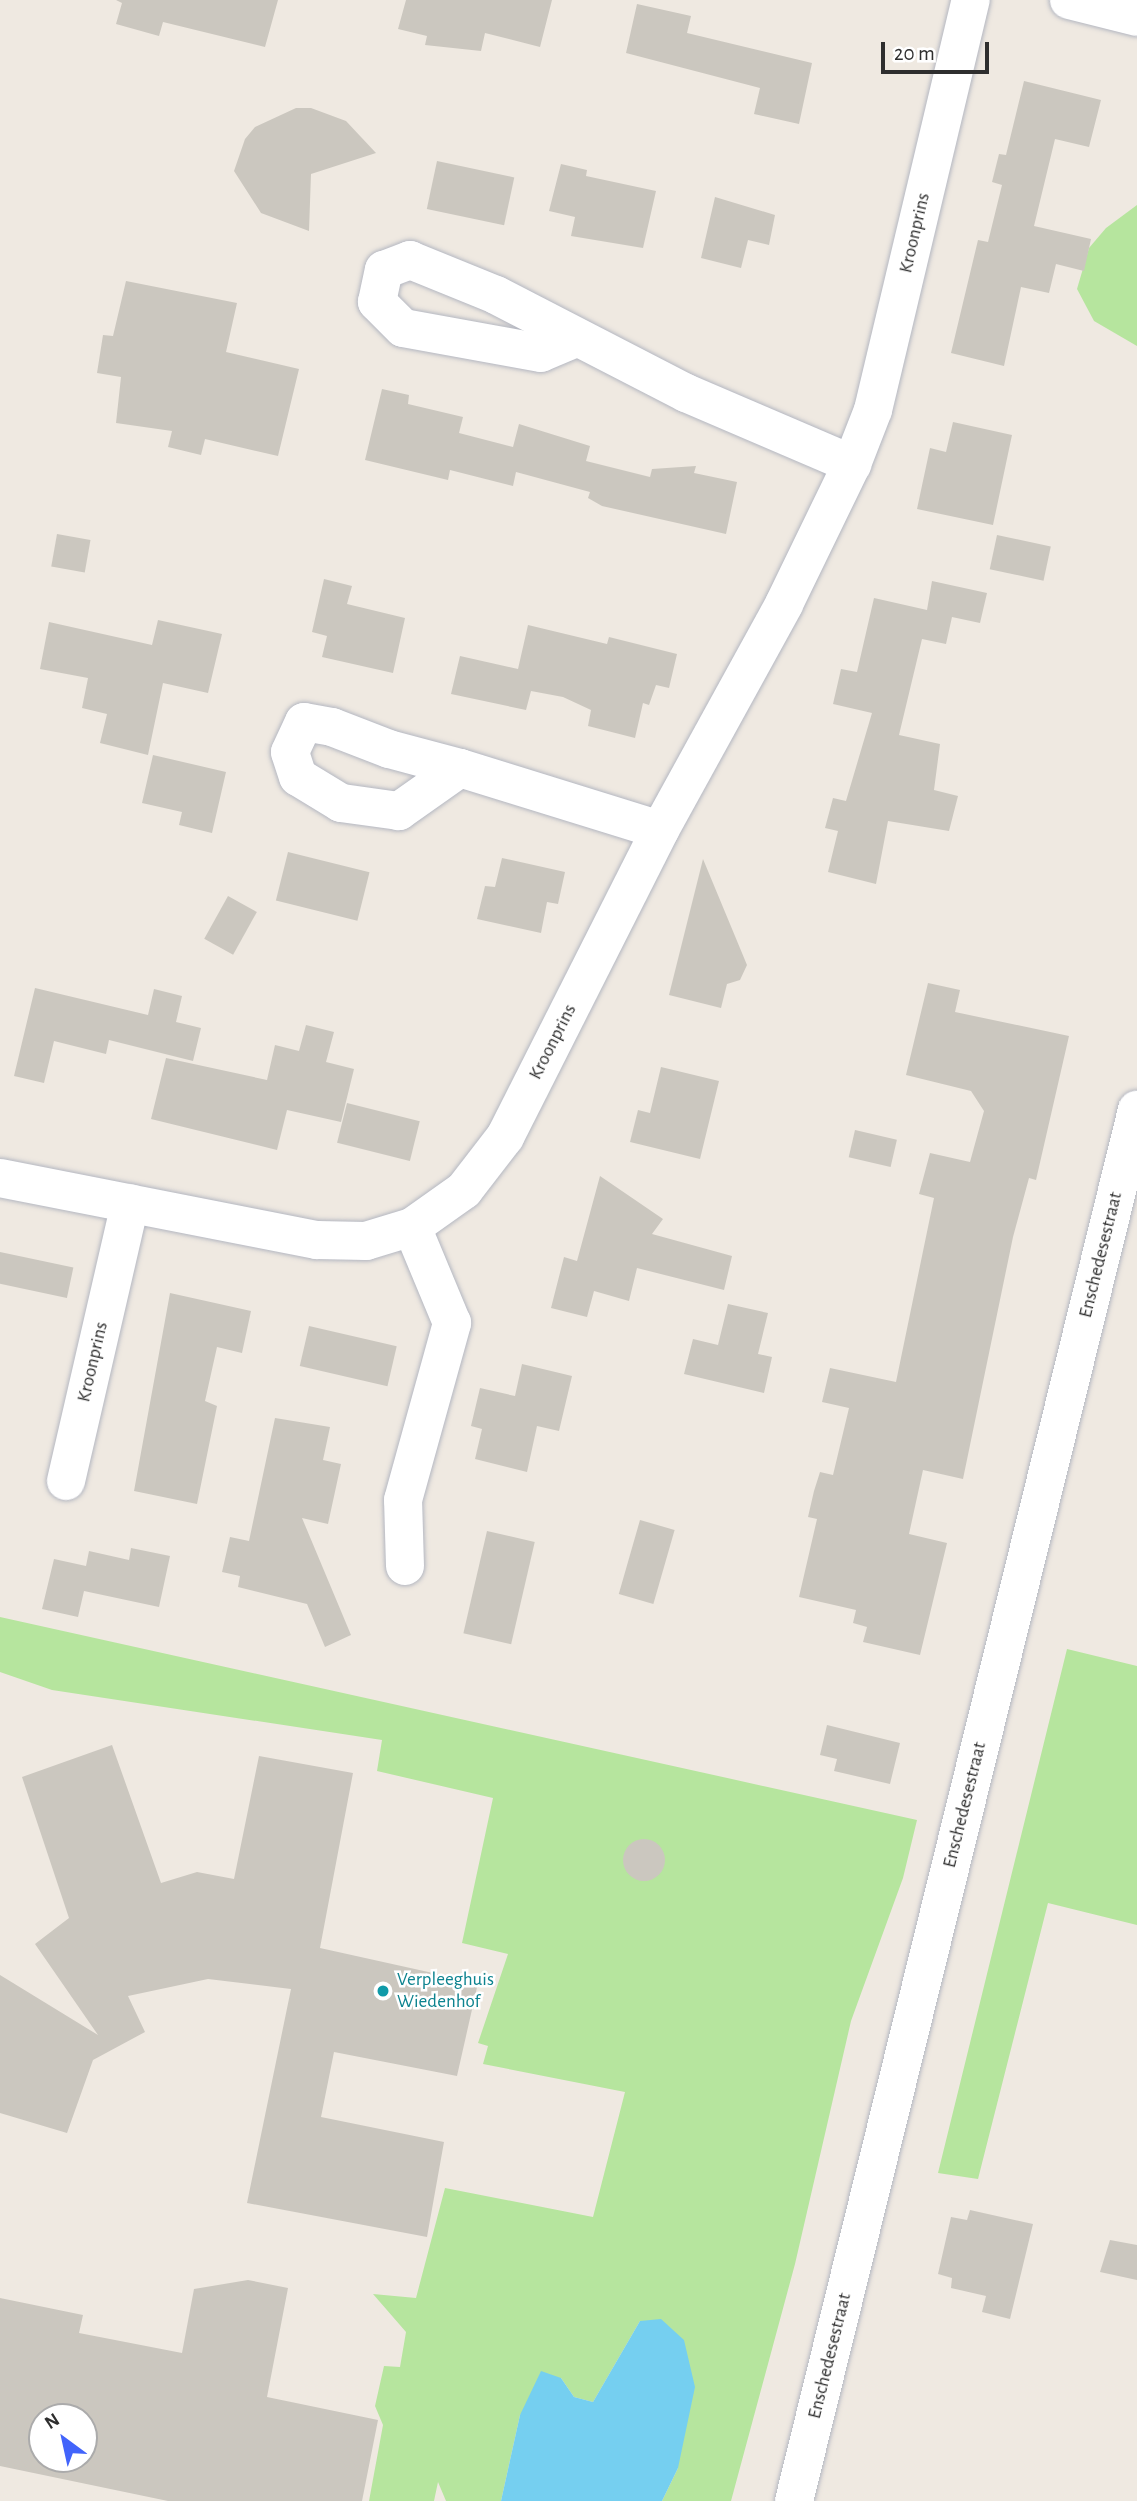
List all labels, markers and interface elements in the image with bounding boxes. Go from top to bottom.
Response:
scale bar [885,28,993,72]
text: 20 m [894,43,935,64]
street label: Kroonprins [895,191,935,275]
street label: Kroonprins [524,1000,582,1084]
street label: Enschedesestraat [1074,1190,1128,1320]
street label: Kroonprins [73,1320,113,1404]
street label: Enschedesestraat [938,1740,992,1870]
place label: Verpleeghuis Wiedenhof [397,1969,494,2013]
marker: Verpleeghuis Wiedenhof [375,1983,391,1999]
street label: Enschedesestraat [803,2291,857,2421]
north arrow [28,2403,98,2473]
text: N [42,2410,63,2433]

